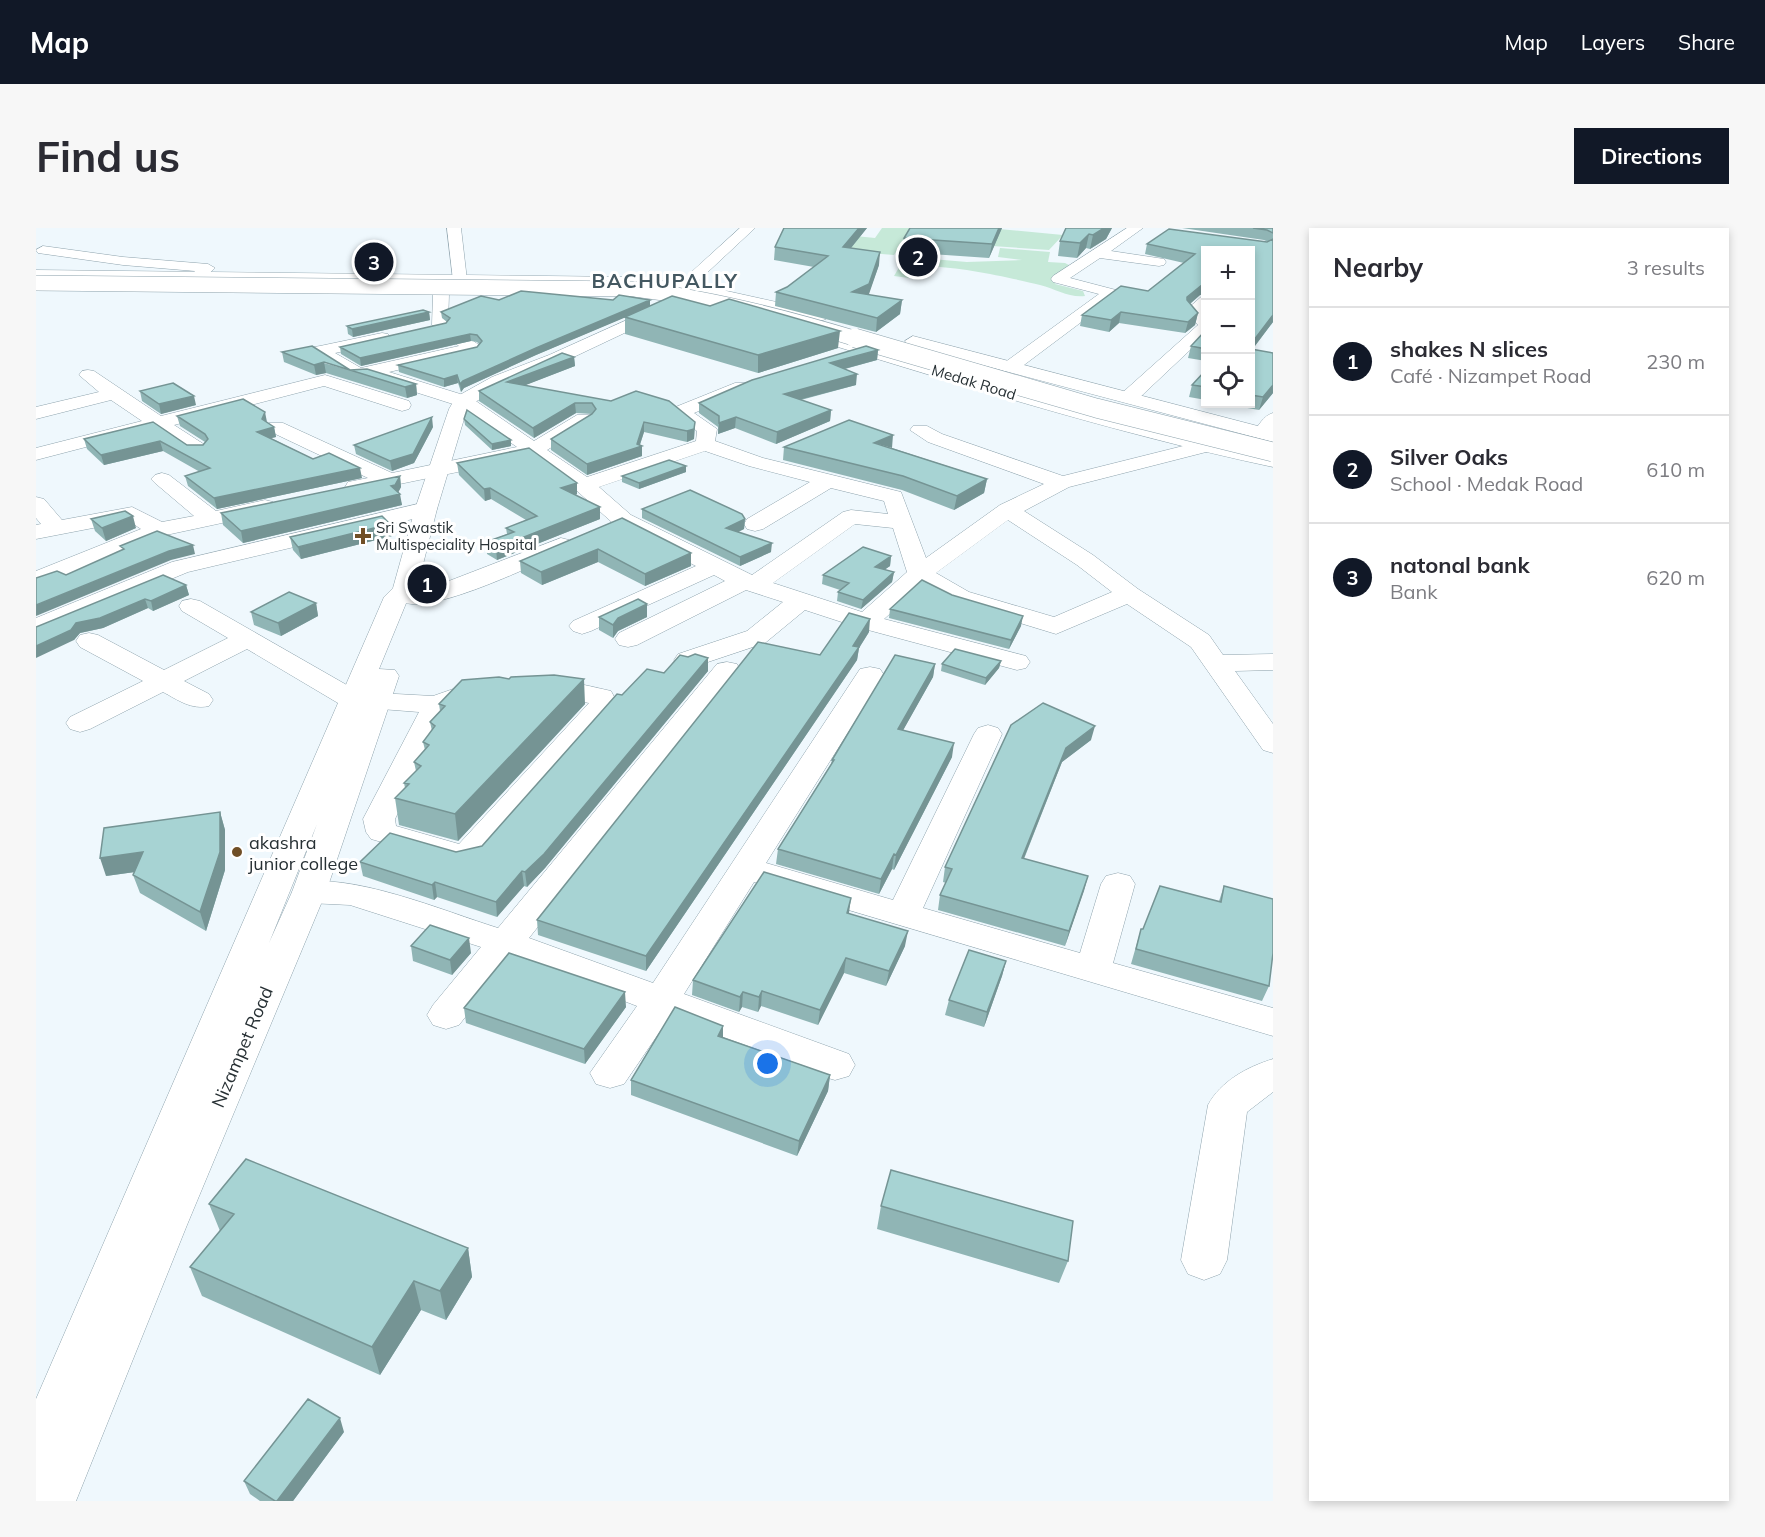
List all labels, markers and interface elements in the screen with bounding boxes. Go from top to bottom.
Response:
text: Map [30,25,89,60]
text: Map [1505,29,1548,55]
text: Layers [1581,29,1645,55]
text: Share [1678,29,1735,55]
button: Directions [1574,128,1729,184]
text: Find us [36,130,180,183]
pin: 2 [898,234,938,279]
pin: 3 [354,240,394,285]
map controls [1201,246,1255,408]
button: + [1201,246,1255,300]
text: Nearby [1333,251,1423,284]
text: 3 results [1627,255,1705,280]
district label: BACHUPALLY [592,268,738,293]
button: − [1201,300,1255,354]
text: shakes N slices [1390,335,1548,363]
text: 1 [1347,349,1359,374]
text: 230 m [1646,349,1705,374]
button: locate [1201,354,1255,408]
street label: Medak Road [929,360,1019,404]
text: Café · Nizampet Road [1390,363,1591,388]
text: Silver Oaks [1390,443,1508,471]
text: 2 [1347,457,1359,482]
text: 610 m [1646,457,1705,482]
text: School · Medak Road [1390,471,1583,496]
place label: Sri Swastik Multispeciality Hospital [376,518,537,554]
marker: Sri Swastik Multispeciality Hospital [354,527,372,545]
text: natonal bank [1390,551,1530,579]
pin: 1 [408,562,446,606]
text: 3 [1347,565,1359,590]
text: 620 m [1646,565,1705,590]
text: Bank [1390,579,1438,604]
place label: akashra junior college [247,831,358,875]
marker: akashra junior college [230,845,244,859]
street label: Nizampet Road [206,983,278,1111]
your location [753,1049,782,1078]

